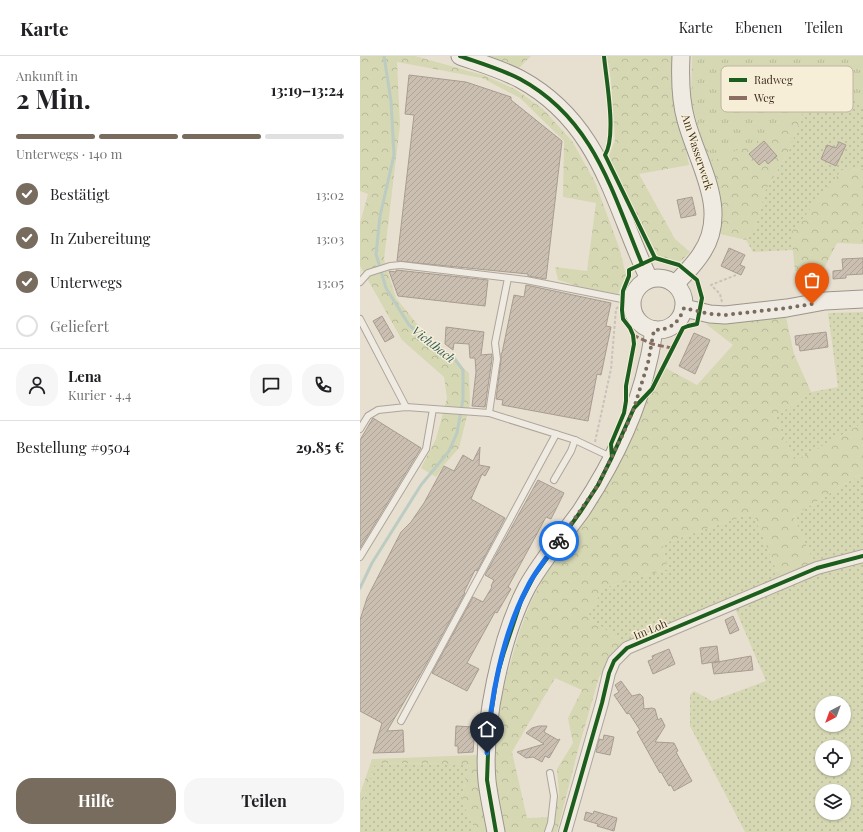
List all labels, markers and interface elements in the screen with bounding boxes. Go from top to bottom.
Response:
text: Karte [20,15,68,41]
text: Karte [679,18,713,37]
text: Ebenen [735,18,782,37]
text: Teilen [804,18,843,37]
legend [721,66,853,112]
text: Ankunft in [16,67,78,84]
text: Radweg [754,72,793,87]
text: 13:19–13:24 [271,80,344,100]
text: 2 Min. [16,81,91,116]
text: Weg [753,90,775,105]
street label: Am Wasserwerk [678,111,717,192]
text: Unterwegs · 140 m [16,145,122,162]
icon: check [16,183,38,205]
text: Bestätigt [50,184,109,204]
text: 13:02 [316,186,344,203]
icon: check [16,227,38,249]
text: In Zubereitung [50,228,150,248]
text: 13:03 [316,230,344,247]
pin [795,263,829,304]
icon: bag [801,269,823,291]
icon: check [16,271,38,293]
text: Unterwegs [50,272,122,292]
text: 13:05 [317,274,344,291]
text: Geliefert [50,316,109,336]
water label: Vichtbach [409,322,459,366]
button: person [16,364,58,406]
button: chat [250,364,292,406]
button: phone [302,364,344,406]
text: Lena [68,366,102,386]
text: Kurier · 4.4 [68,386,132,403]
text: Bestellung #9504 [16,437,130,457]
text: 29.85 € [296,437,344,457]
courier [539,521,579,561]
icon: bike [548,530,570,552]
street label: Im Loh [631,615,670,643]
north arrow [815,696,851,732]
map controls [815,696,851,820]
pin [470,712,504,753]
icon: home [476,718,498,740]
button: locate [815,740,851,776]
button: Hilfe [16,778,176,824]
button: Teilen [184,778,344,824]
button: layers [815,784,851,820]

